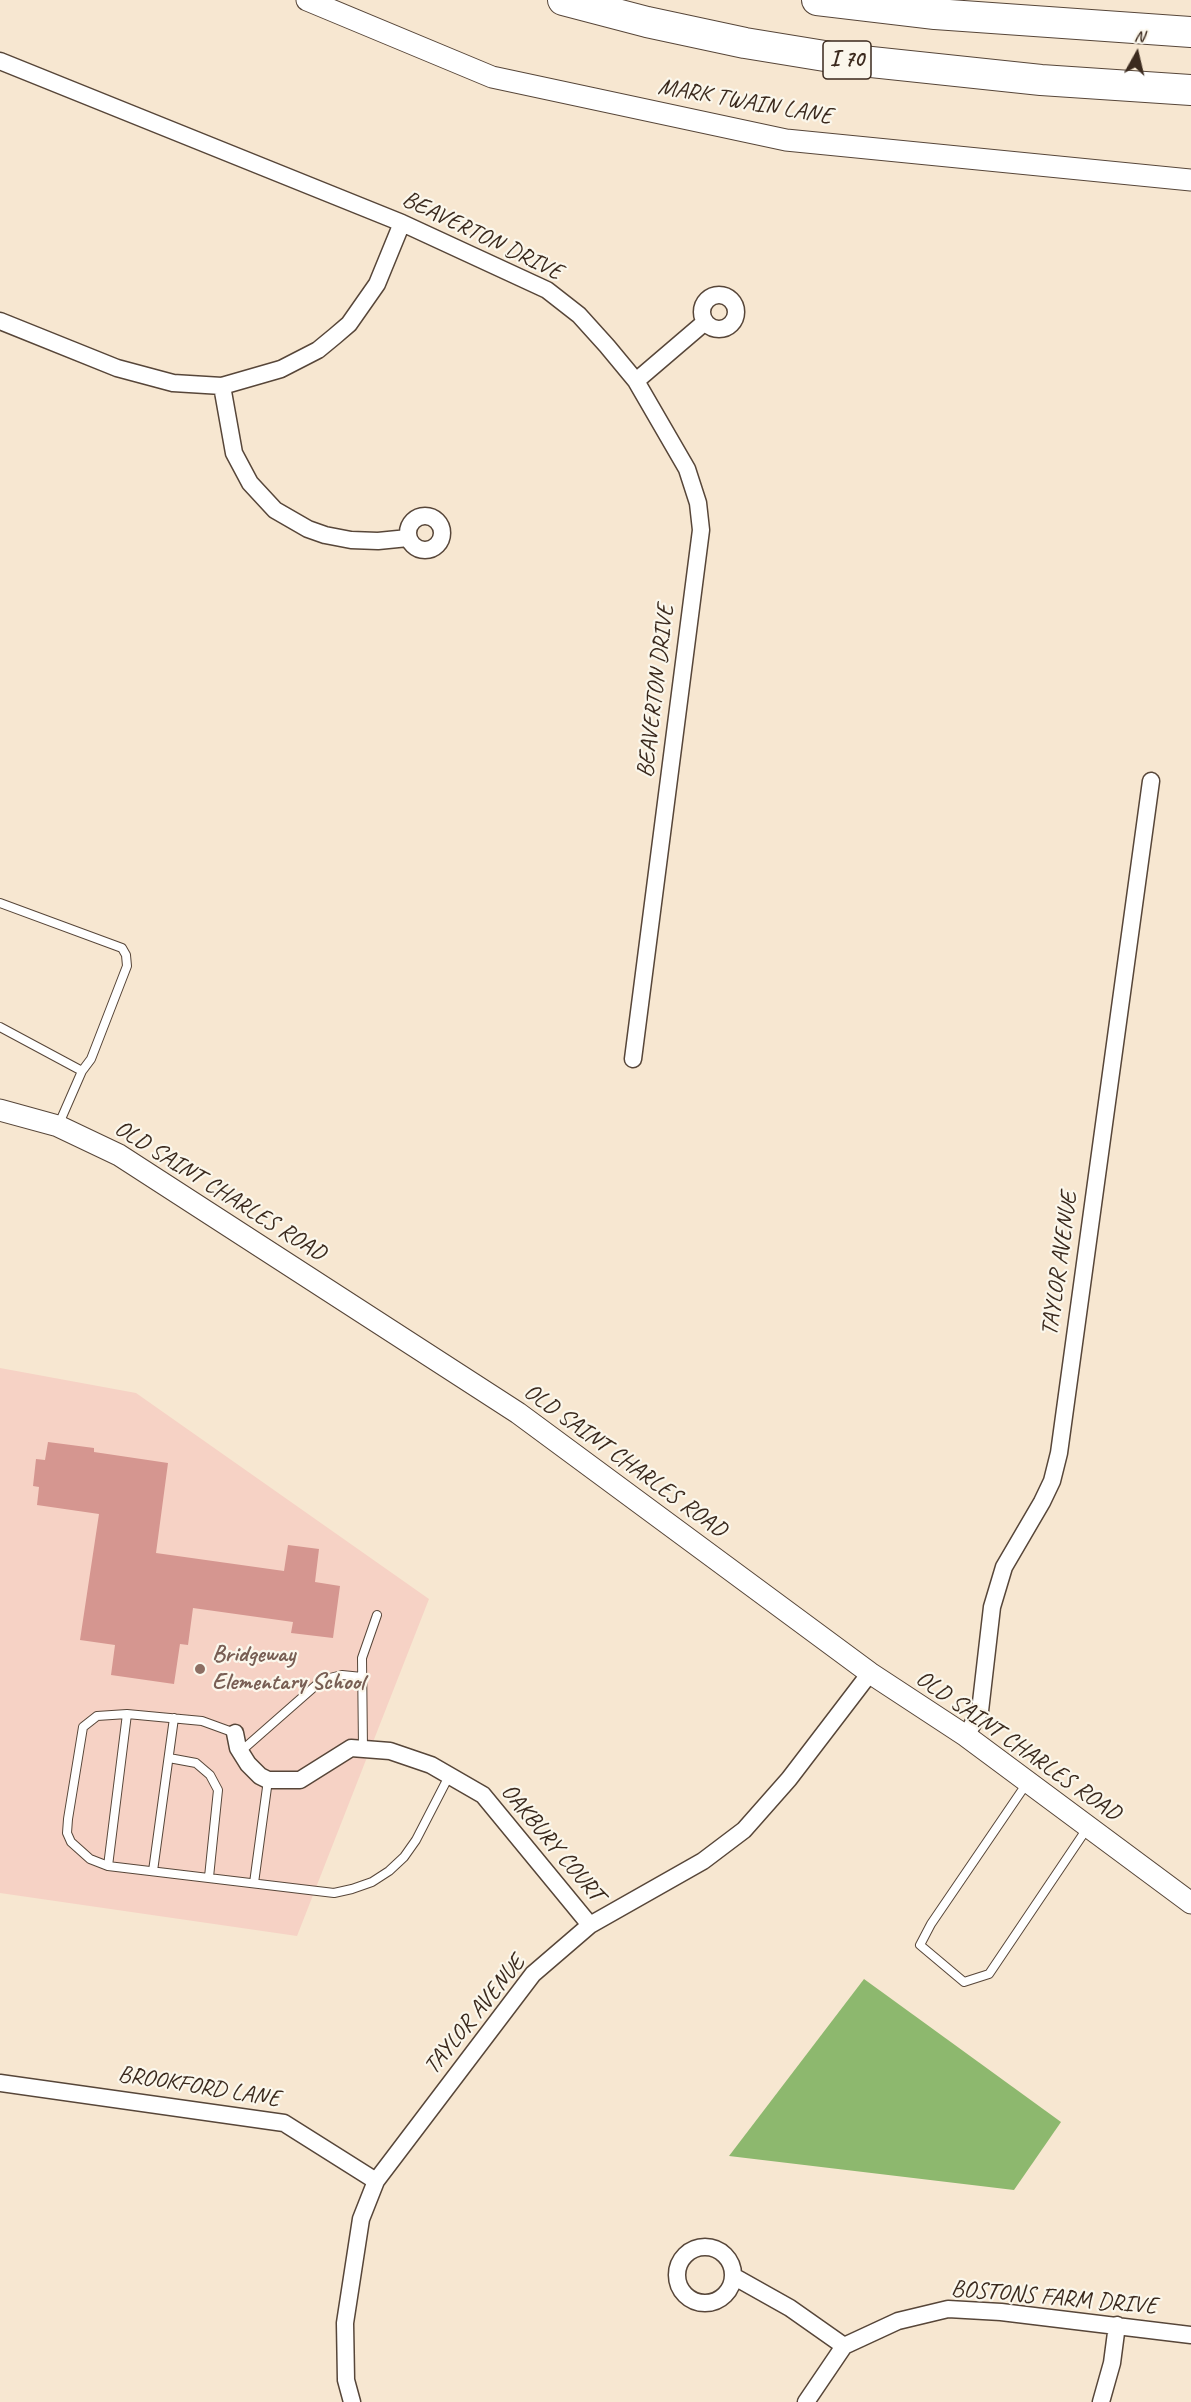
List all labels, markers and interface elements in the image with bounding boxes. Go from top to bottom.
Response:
north arrow [1107,24,1167,84]
text: N [1133,26,1146,47]
road number: I 70 [823,41,871,79]
street label: MARK TWAIN LANE [656,73,834,131]
street label: BEAVERTON DRIVE [397,185,567,287]
street label: BEAVERTON DRIVE [631,603,681,779]
street label: OLD SAINT CHARLES ROAD [109,1114,331,1268]
street label: TAYLOR AVENUE [1036,1190,1084,1338]
street label: OLD SAINT CHARLES ROAD [518,1378,732,1544]
place label: Bridgeway Elementary School [212,1641,364,1697]
marker: Bridgeway Elementary School [193,1662,207,1676]
street label: OLD SAINT CHARLES ROAD [910,1664,1126,1828]
street label: OAKBURY COURT [494,1778,610,1908]
street label: TAYLOR AVENUE [418,1949,532,2081]
street label: BROOKFORD LANE [116,2060,282,2114]
street label: BOSTONS FARM DRIVE [950,2275,1158,2321]

